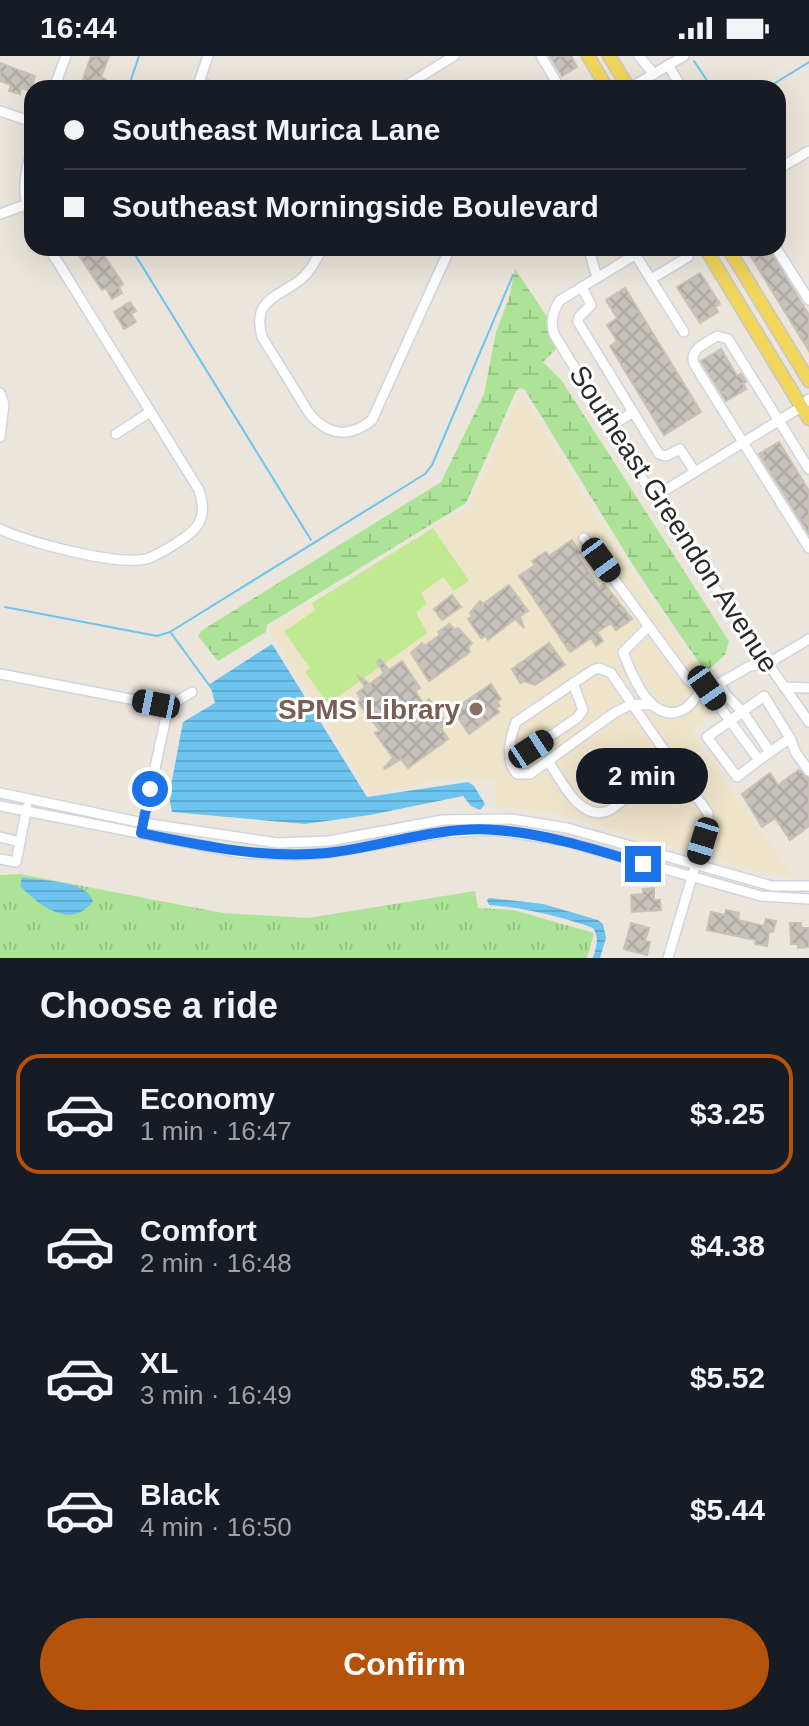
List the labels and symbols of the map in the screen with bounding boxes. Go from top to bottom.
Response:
street label: Southeast Greendon Avenue [563,360,785,678]
car [577,534,625,586]
car [683,661,731,715]
car [130,688,182,720]
place label: SPMS Library [278,694,460,725]
marker: SPMS Library [467,700,485,718]
car [504,726,558,772]
callout: 2 min [577,748,709,804]
route start [132,771,168,807]
car [685,815,721,867]
route end [625,846,661,882]

